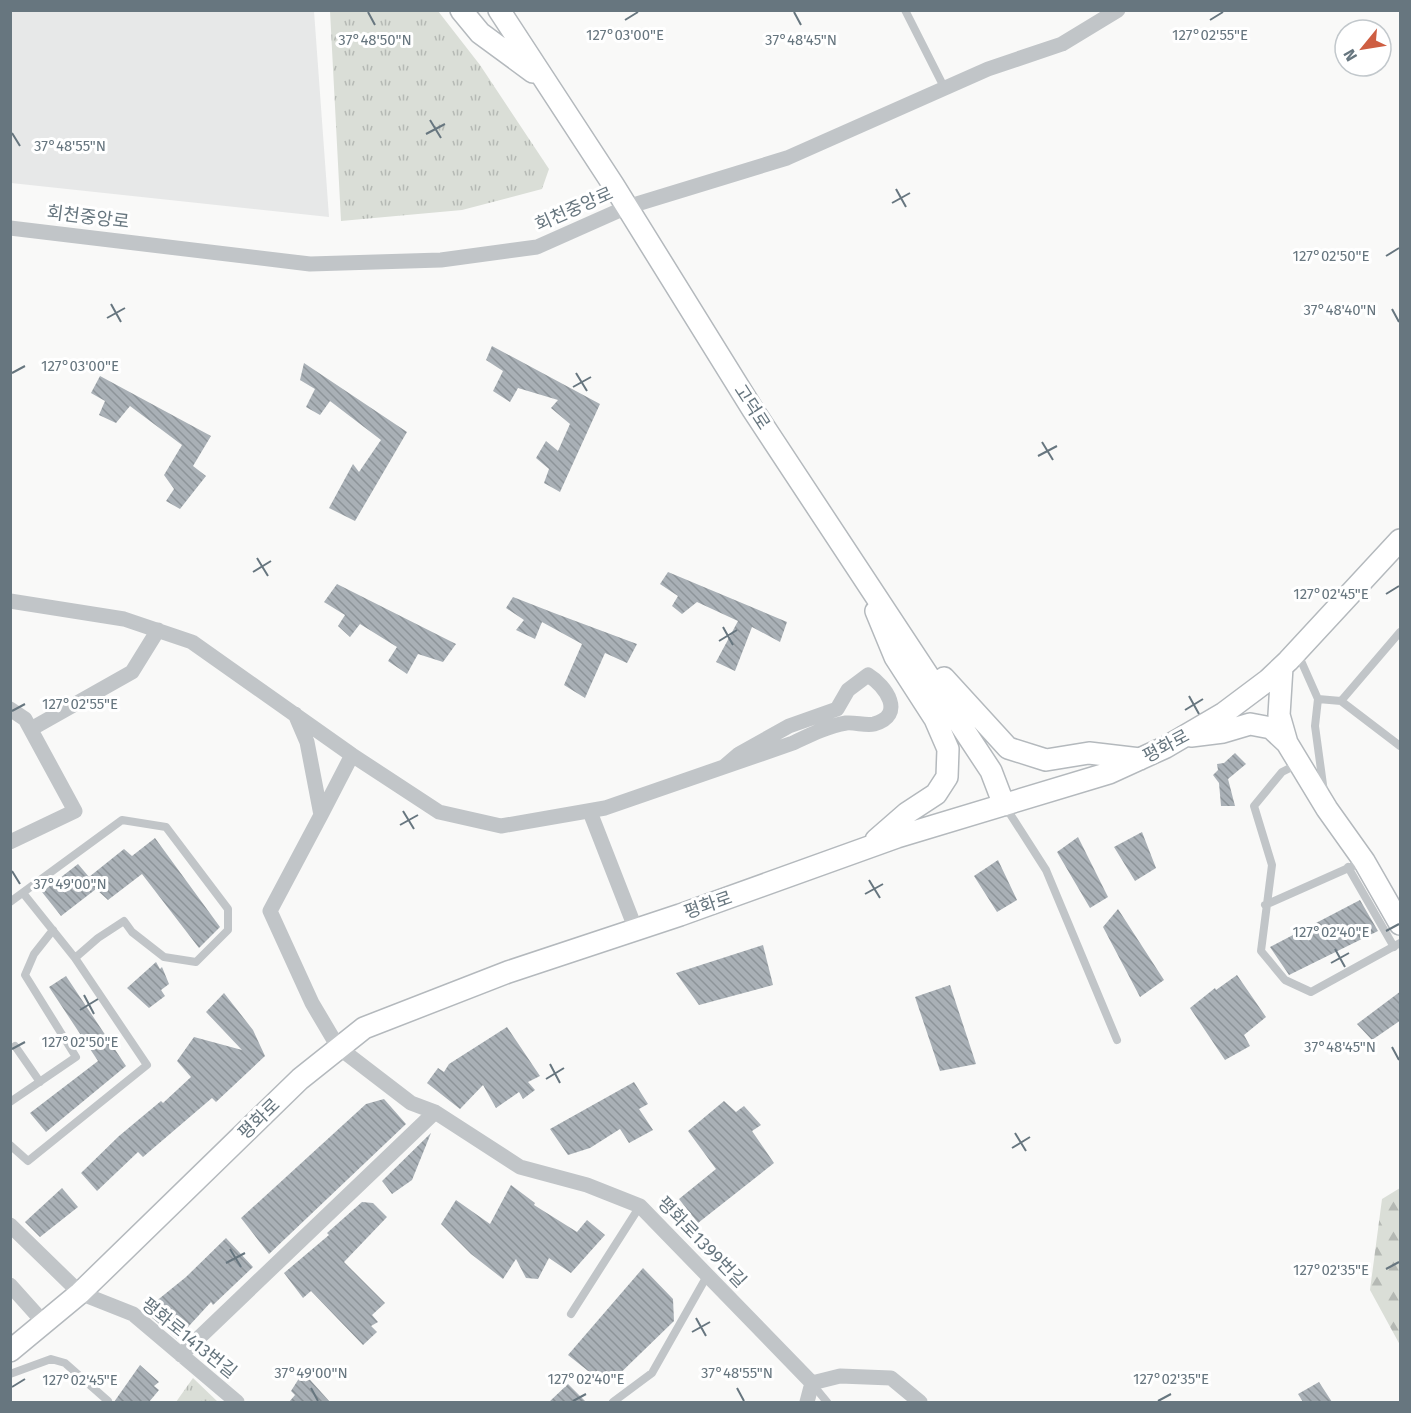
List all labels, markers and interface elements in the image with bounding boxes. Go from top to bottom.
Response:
north arrow [1333,18,1393,78]
text: 127°03'00"E [586,26,664,44]
text: 127°02'55"E [1172,26,1248,44]
text: 37°48'50"N [338,31,412,49]
text: 37°48'45"N [765,31,837,49]
text: N [1340,46,1361,65]
text: 37°48'55"N [34,137,106,155]
street label: 회천중앙로 [532,182,616,236]
street label: 회천중앙로 [46,201,130,233]
text: 127°02'50"E [1292,247,1370,265]
text: 37°48'40"N [1303,301,1377,319]
text: 127°03'00"E [41,357,119,375]
street label: 고덕로 [729,380,775,434]
text: 127°02'45"E [1293,585,1369,603]
text: 127°02'55"E [42,695,118,713]
street label: 평화로 [1139,725,1193,767]
text: 37°49'00"N [33,875,107,893]
street label: 평화로 [681,887,735,923]
text: 127°02'40"E [1293,923,1369,941]
text: 127°02'50"E [41,1033,119,1051]
text: 37°48'45"N [1304,1038,1376,1056]
street label: 평화로 [233,1094,285,1144]
street label: 평화로1399번길 [653,1192,751,1292]
text: 127°02'35"E [1293,1261,1369,1279]
street label: 평화로1413번길 [137,1293,241,1383]
text: 37°49'00"N [274,1364,348,1382]
text: 37°48'55"N [701,1364,773,1382]
text: 127°02'40"E [548,1370,624,1388]
text: 127°02'35"E [1133,1370,1209,1388]
text: 127°02'45"E [42,1371,118,1389]

